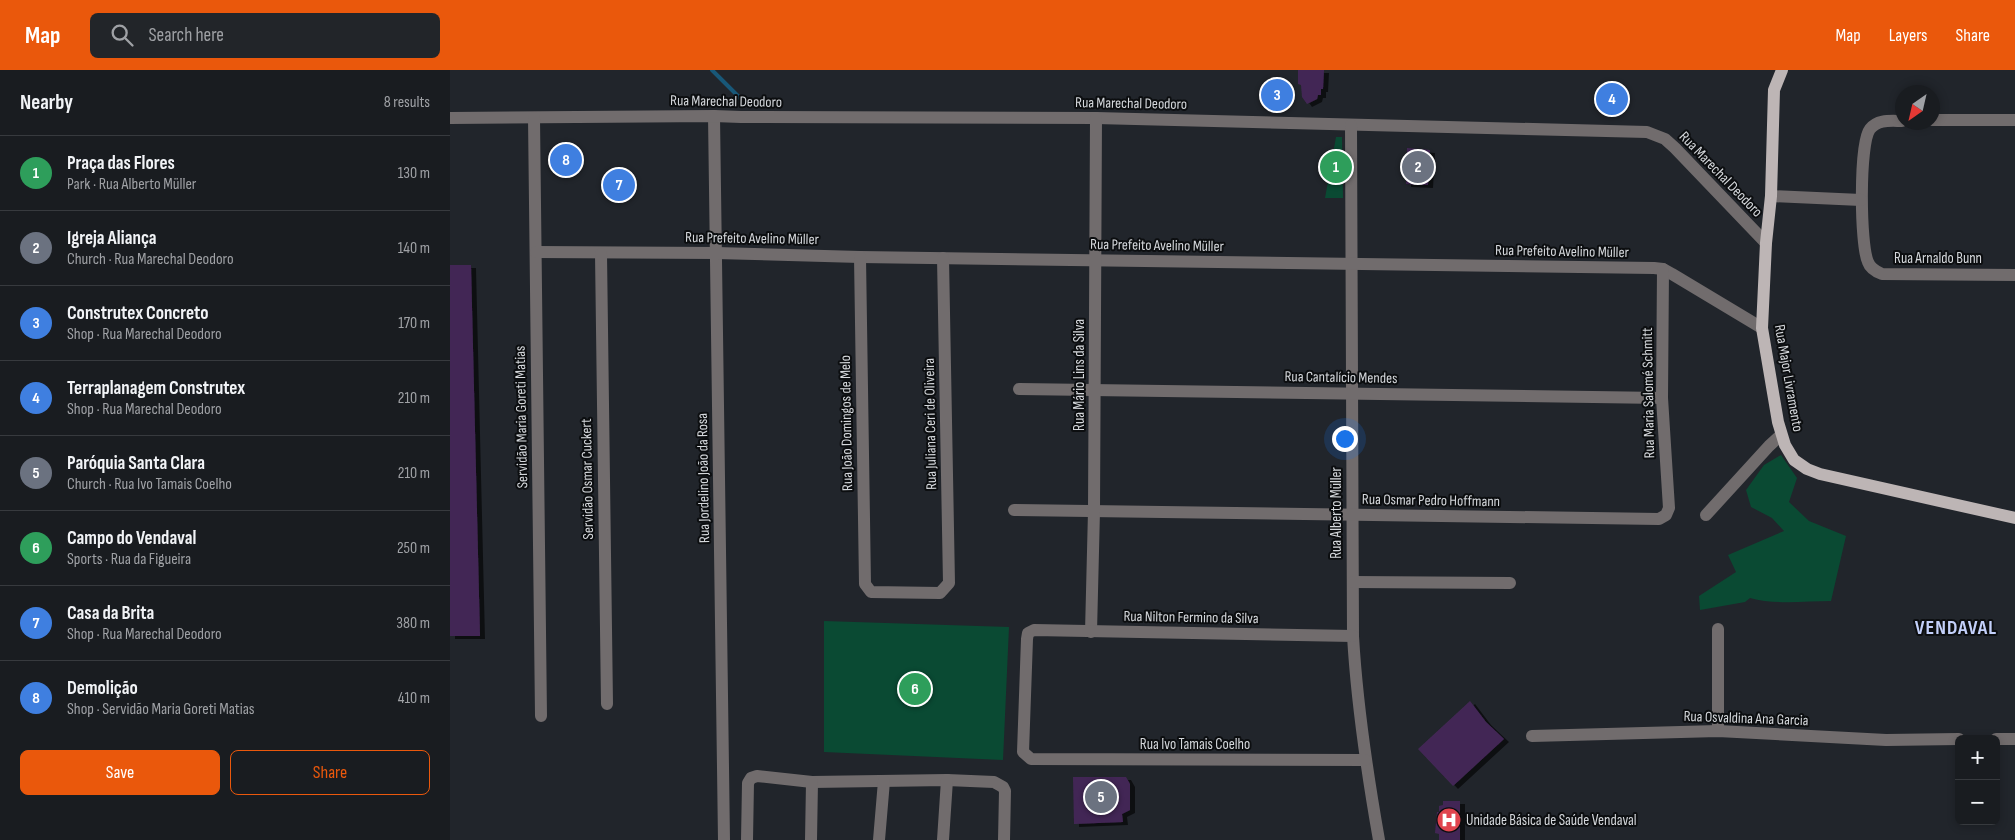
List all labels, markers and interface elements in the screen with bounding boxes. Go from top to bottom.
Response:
search box [90,13,440,58]
text: Map [25,21,60,50]
icon: search [108,21,136,49]
text: Search here [148,24,224,47]
text: Map [1836,25,1861,46]
text: Layers [1889,25,1928,46]
text: Share [1956,25,1990,46]
pin: 3 [1261,76,1293,114]
pin: 4 [1596,80,1628,118]
north arrow [1895,85,1940,130]
text: Nearby [20,90,73,115]
street label: Rua Marechal Deodoro [670,91,782,112]
text: 8 results [384,93,430,112]
street label: Rua Marechal Deodoro [1075,93,1187,114]
street label: Rua Marechal Deodoro [1675,127,1766,221]
pin: 8 [550,141,582,179]
pin: 1 [1320,148,1352,186]
pin: 2 [1402,148,1434,186]
text: Praça das Flores [67,152,175,175]
text: 1 [33,164,39,183]
text: 130 m [398,164,430,183]
pin: 7 [603,166,635,204]
text: Park · Rua Alberto Müller [67,175,196,194]
text: Igreja Aliança [67,227,157,250]
street label: Rua Prefeito Avelino Müller [685,228,820,249]
street label: Rua Prefeito Avelino Müller [1090,235,1225,256]
text: 2 [32,239,40,258]
text: 140 m [398,239,430,258]
street label: Rua Prefeito Avelino Müller [1495,241,1630,262]
street label: Rua Arnaldo Bunn [1894,249,1982,268]
text: Church · Rua Marechal Deodoro [67,250,234,269]
text: Construtex Concreto [67,302,209,325]
text: 3 [32,314,40,333]
text: 170 m [398,314,430,333]
street label: Rua Mário Lins da Silva [1070,319,1089,431]
street label: Rua Major Livramento [1770,323,1807,433]
text: Shop · Rua Marechal Deodoro [67,325,222,344]
street label: Rua Maria Salomé Schmitt [1638,327,1659,459]
street label: Servidão Maria Goreti Matias [511,345,532,489]
street label: Rua João Domingos de Melo [836,355,857,491]
street label: Rua Juliana Ceri de Oliveira [920,358,941,490]
street label: Rua Cantalício Mendes [1284,367,1398,388]
text: Terraplanagem Construtex [67,377,245,400]
text: 4 [32,389,40,408]
text: 210 m [398,389,430,408]
text: Shop · Rua Marechal Deodoro [67,400,222,419]
street label: Rua Jordelino João da Rosa [693,413,714,543]
street label: Servidão Osmar Cuckert [577,418,598,540]
your location [1332,426,1358,452]
text: Paróquia Santa Clara [67,452,205,475]
text: 5 [32,464,40,483]
text: 210 m [398,464,430,483]
street label: Rua Alberto Müller [1327,466,1346,559]
text: Church · Rua Ivo Tamais Coelho [67,475,232,494]
street label: Rua Osmar Pedro Hoffmann [1362,490,1500,511]
text: Campo do Vendaval [67,527,196,550]
text: 6 [32,539,40,558]
text: 250 m [397,539,430,558]
text: Sports · Rua da Figueira [67,550,191,569]
text: Casa da Brita [67,602,154,625]
street label: Rua Nilton Fermino da Silva [1123,607,1259,628]
text: 7 [33,614,39,633]
text: 380 m [396,614,430,633]
district label: VENDAVAL [1915,616,1997,640]
text: Shop · Rua Marechal Deodoro [67,625,222,644]
pin: 6 [899,670,931,708]
text: Demolição [67,677,138,700]
text: 8 [32,689,40,708]
text: 410 m [398,689,430,708]
text: Shop · Servidão Maria Goreti Matias [67,700,255,719]
street label: Rua Osvaldina Ana Garcia [1683,707,1809,730]
street label: Rua Ivo Tamais Coelho [1140,735,1250,754]
map controls [1955,735,2000,825]
button: + [1955,735,2000,780]
button: Save [20,750,220,795]
button: Share [230,750,430,795]
pin: 5 [1085,778,1117,816]
button: − [1955,780,2000,825]
hospital icon: Unidade Básica de Saúde Vendaval [1436,807,1462,833]
place label: Unidade Básica de Saúde Vendaval [1466,811,1637,830]

